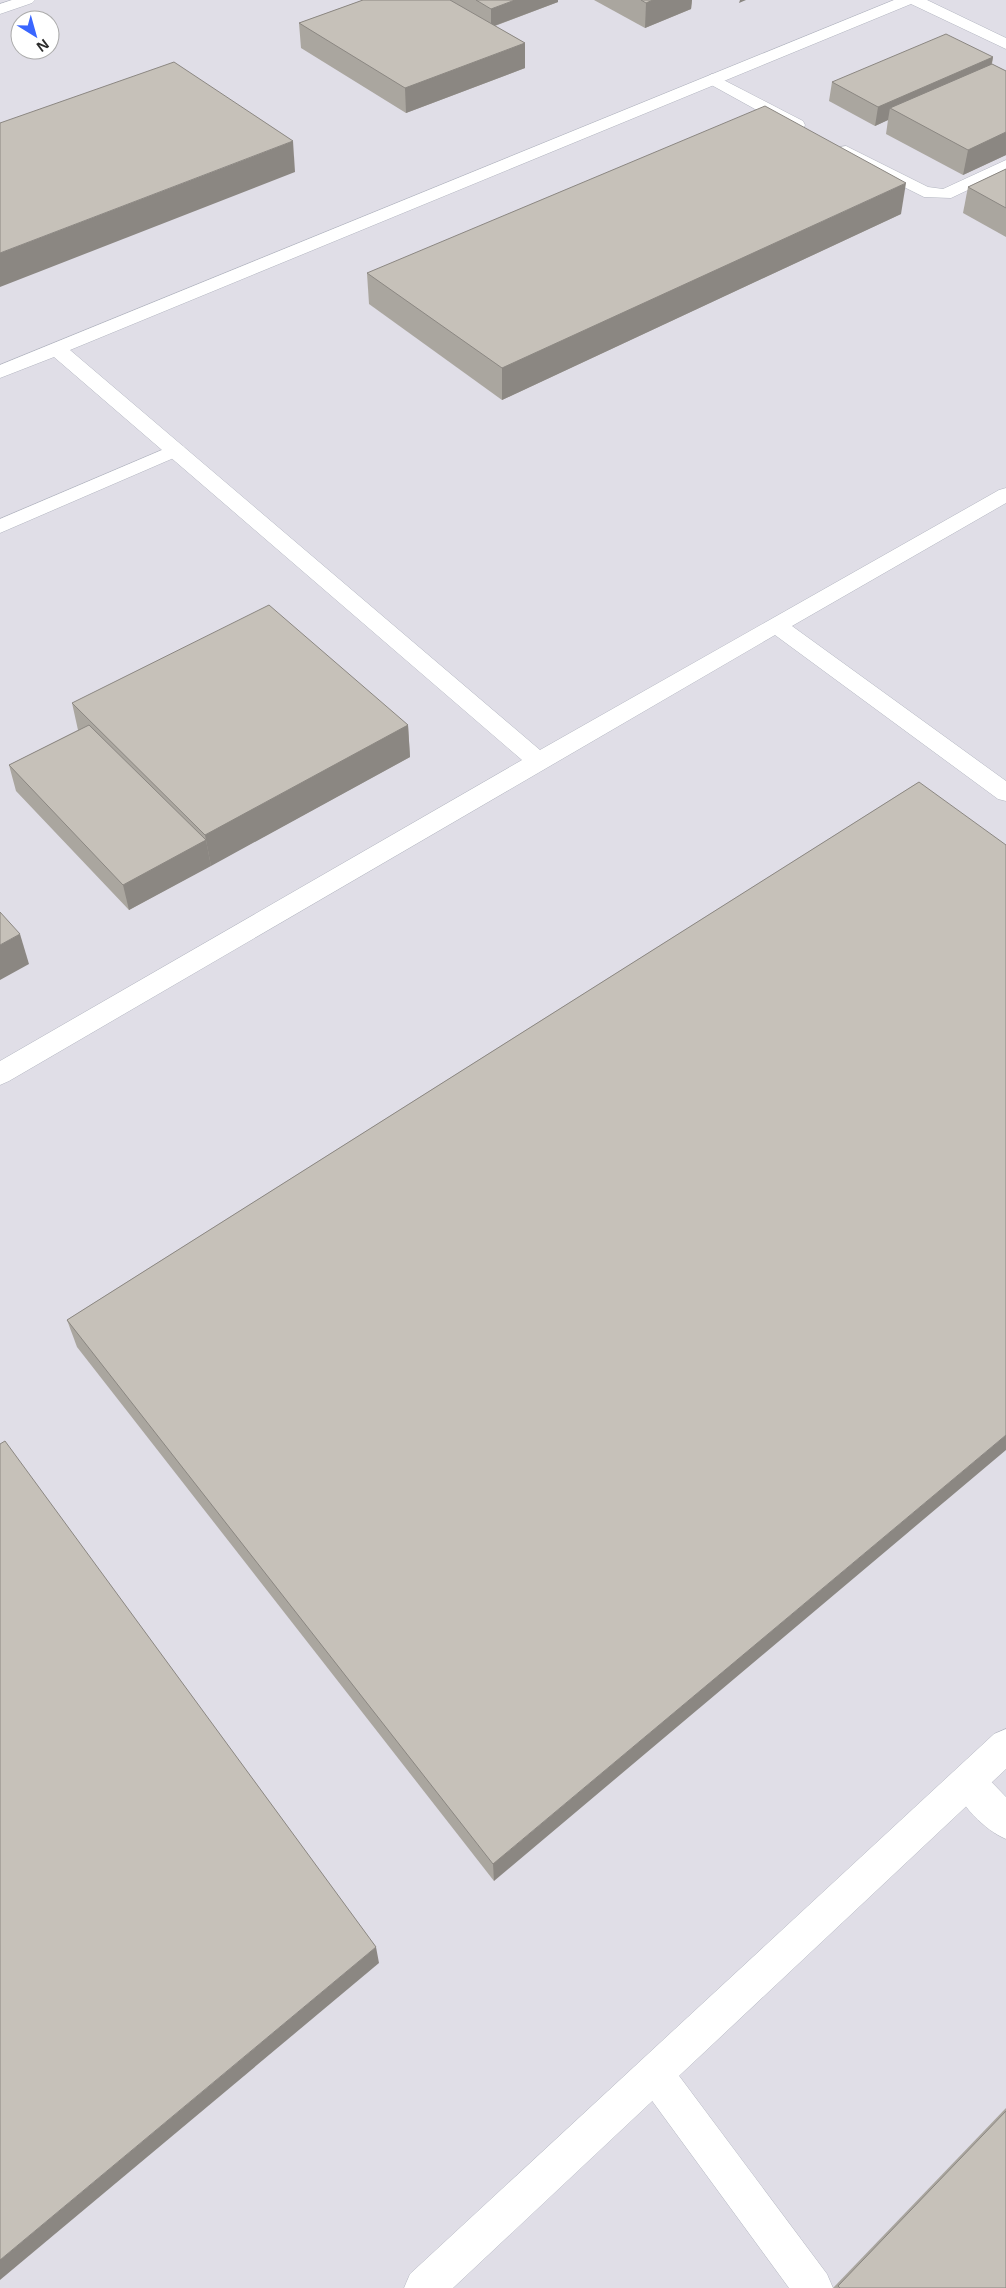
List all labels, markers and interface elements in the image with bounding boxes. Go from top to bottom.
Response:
north arrow [10,10,60,60]
text: N [33,35,53,57]

